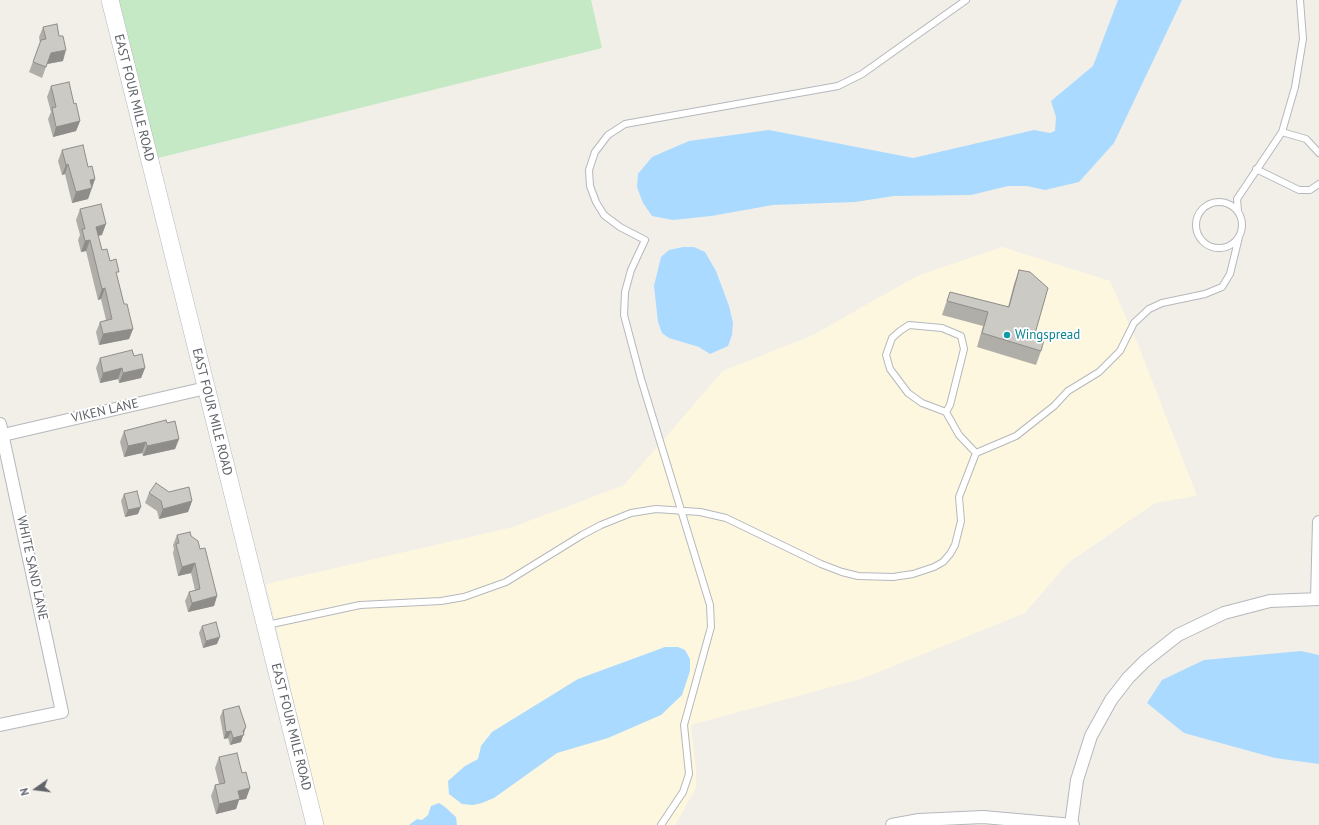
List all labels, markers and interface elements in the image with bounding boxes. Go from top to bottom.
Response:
street label: EAST FOUR MILE ROAD [111,33,157,163]
place label: Wingspread [1015,327,1080,343]
marker: Wingspread [1002,330,1012,340]
street label: EAST FOUR MILE ROAD [189,347,235,477]
street label: VIKEN LANE [70,396,140,426]
street label: WHITE SAND LANE [13,514,51,622]
street label: EAST FOUR MILE ROAD [268,662,314,792]
north arrow [16,769,56,809]
text: N [17,787,32,797]

